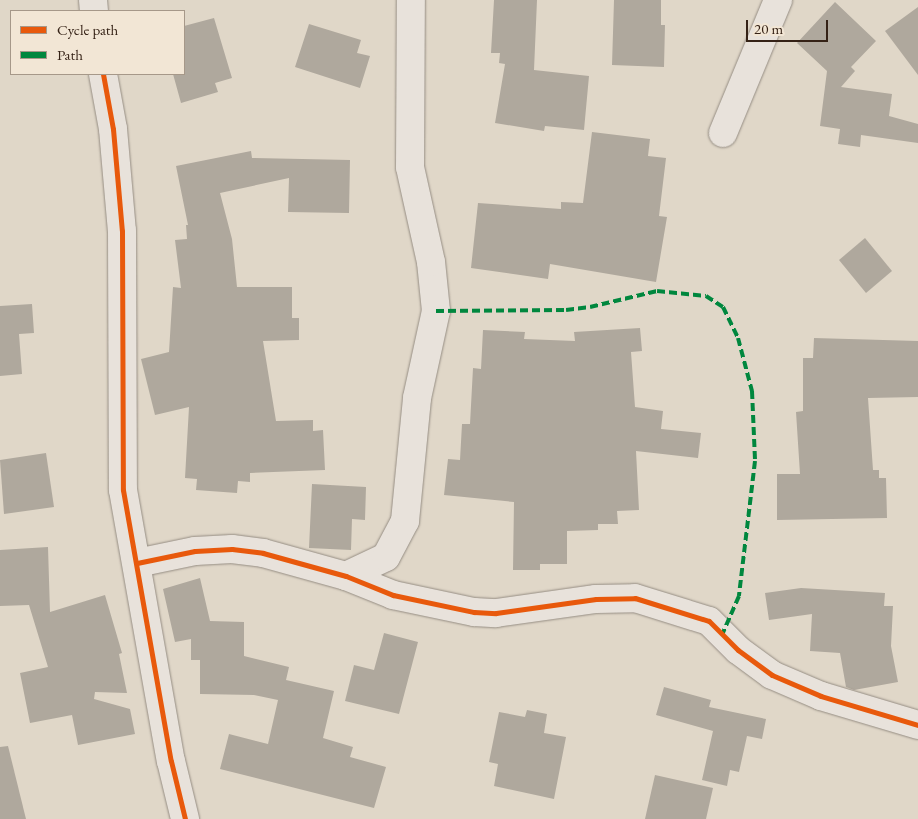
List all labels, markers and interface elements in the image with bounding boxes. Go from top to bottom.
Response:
legend [10,10,185,75]
scale bar [748,10,830,42]
text: 20 m [754,19,783,38]
text: Cycle path [57,20,118,39]
text: Path [57,45,83,64]

